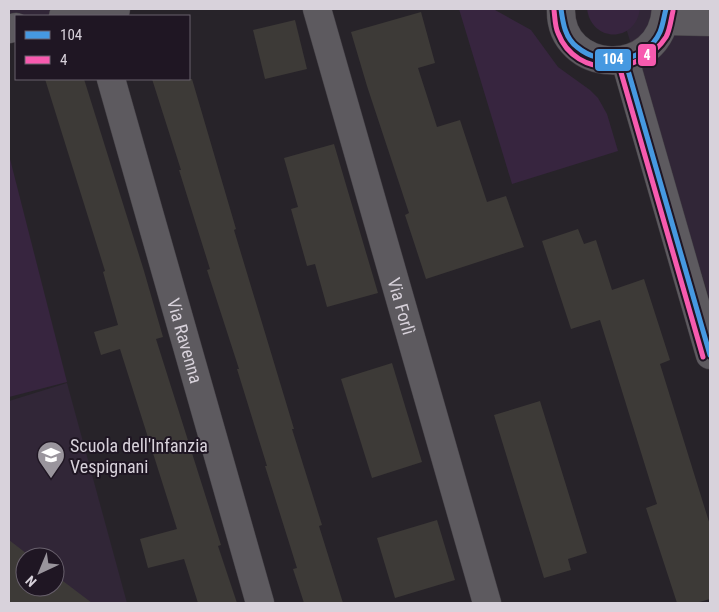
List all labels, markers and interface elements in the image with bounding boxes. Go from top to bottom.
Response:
legend [15,15,190,80]
text: 104 [60,26,82,44]
line badge: 4 [637,43,657,67]
text: 4 [643,47,651,63]
line badge: 104 [594,48,632,72]
text: 4 [60,51,67,69]
text: 104 [602,51,624,67]
street label: Via Forlì [384,275,420,337]
street label: Via Ravenna [163,296,207,385]
place label: Scuola dell'Infanzia Vespignani [70,435,208,477]
school or university icon: Scuola dell'Infanzia Vespignani [36,440,66,479]
north arrow [15,547,65,597]
text: N [22,573,40,590]

